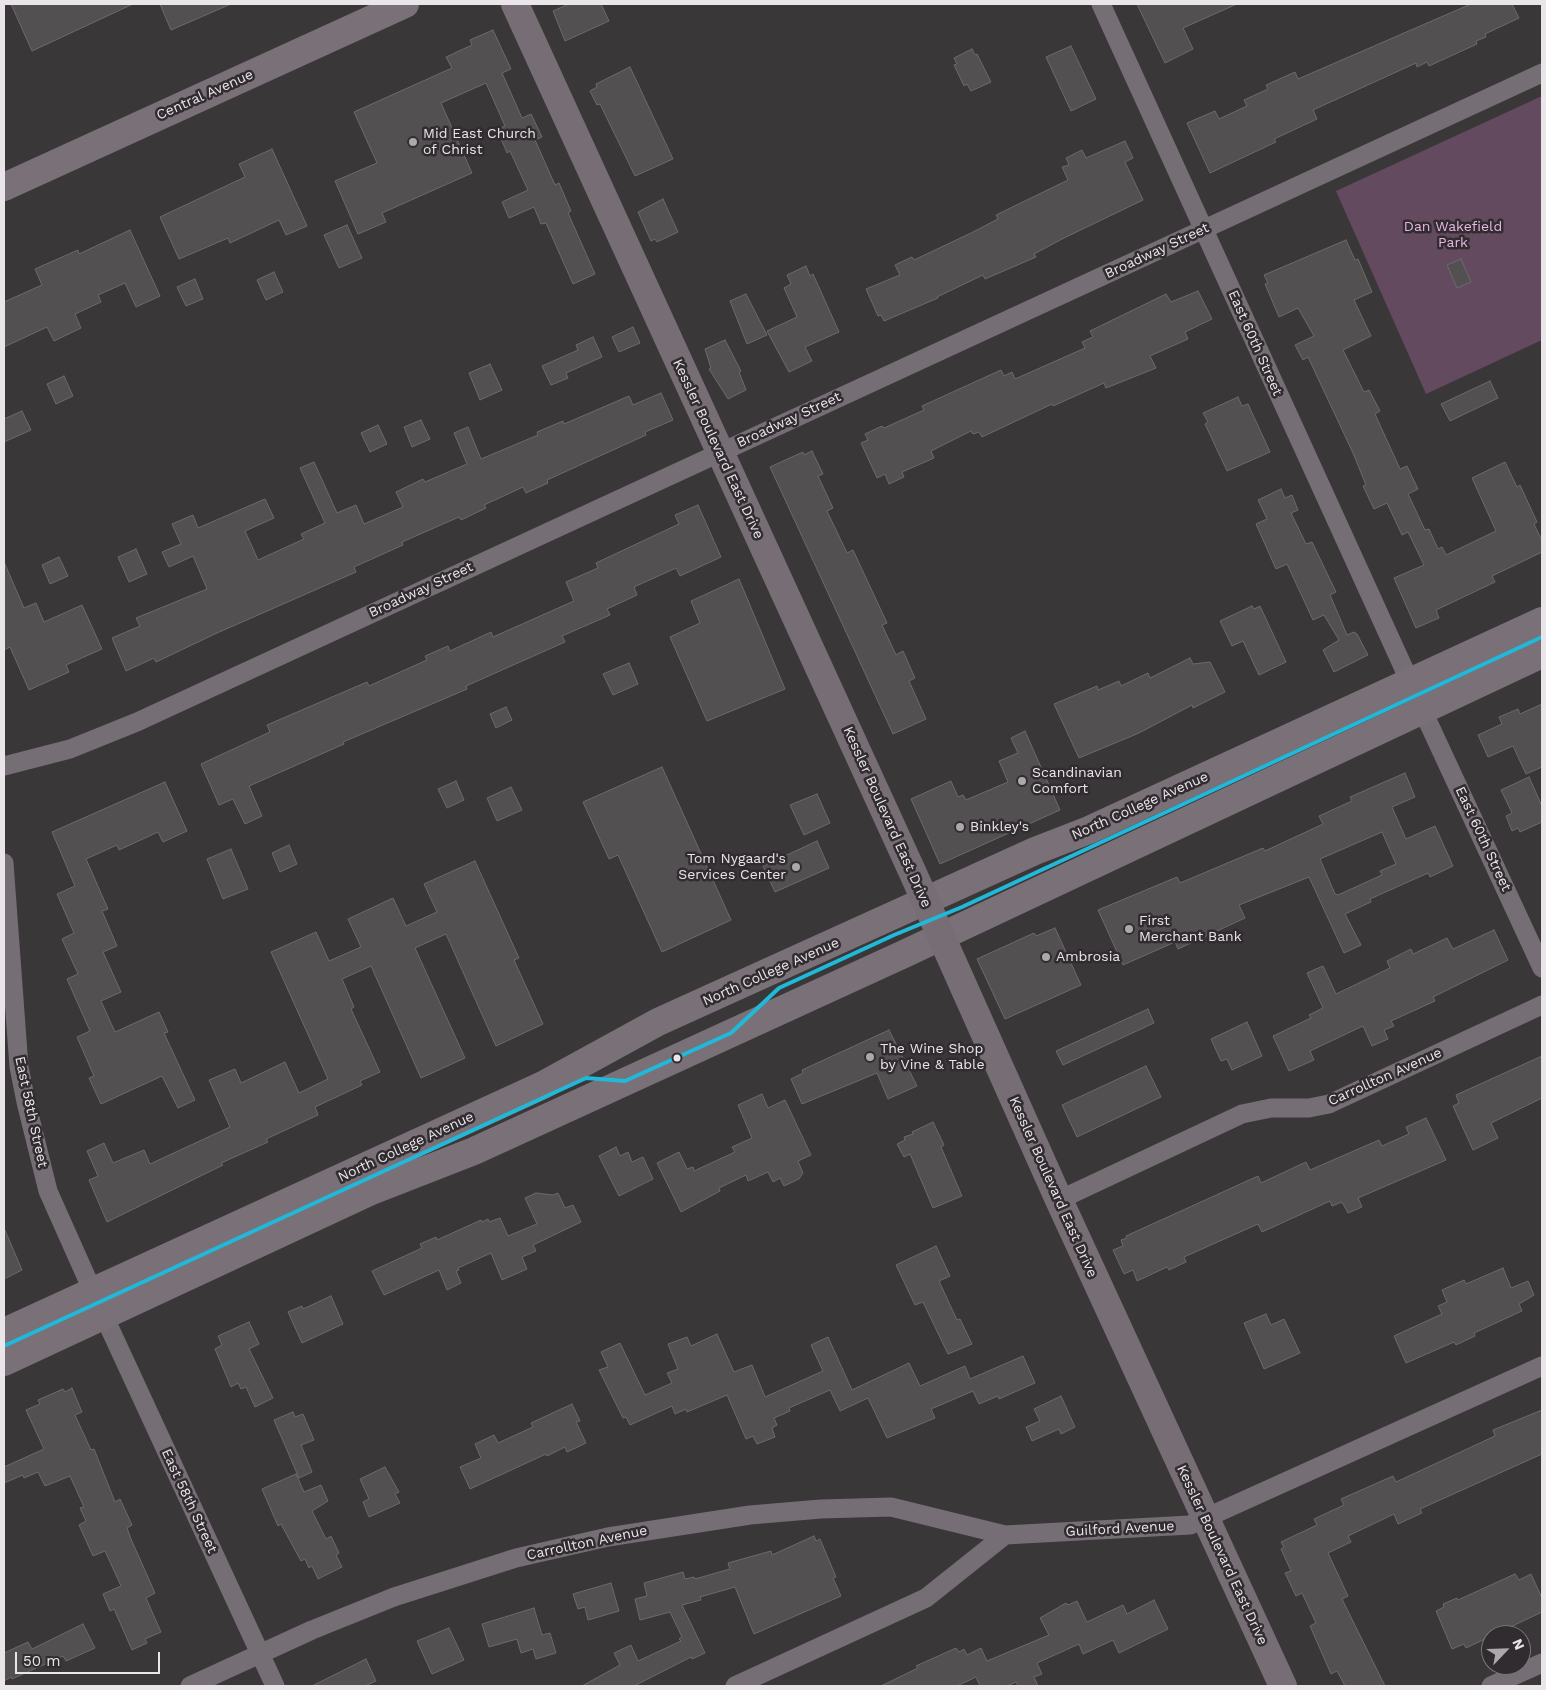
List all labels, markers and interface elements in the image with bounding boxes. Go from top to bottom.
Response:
street label: Central Avenue [154,66,256,124]
place label: Mid East Church of Christ [423,126,536,158]
marker: Mid East Church of Christ [407,136,419,148]
park label: Dan Wakefield Park [1404,219,1502,252]
street label: Broadway Street [1102,220,1212,282]
street label: East 60th Street [1224,288,1286,398]
street label: Kessler Boulevard East Drive [669,356,767,542]
street label: Broadway Street [734,389,844,451]
street label: Broadway Street [366,559,476,621]
street label: Kessler Boulevard East Drive [839,724,935,910]
place label: Scandinavian Comfort [1032,765,1122,798]
street label: North College Avenue [1069,768,1211,844]
marker: Scandinavian Comfort [1016,775,1028,787]
street label: East 60th Street [1451,784,1515,894]
place label: Binkley's [970,819,1029,835]
marker: Binkley's [954,821,966,833]
place label: Tom Nygaard's Services Center [678,851,786,884]
marker: Tom Nygaard's Services Center [790,861,802,873]
place label: First Merchant Bank [1139,913,1242,946]
marker: First Merchant Bank [1123,923,1135,935]
street label: North College Avenue [700,934,842,1010]
place label: Ambrosia [1056,949,1120,965]
marker: Ambrosia [1040,951,1052,963]
place label: The Wine Shop by Vine & Table [880,1041,984,1074]
street label: Carrollton Avenue [1326,1044,1444,1110]
marker: The Wine Shop by Vine & Table [864,1051,876,1063]
unlabelled marker [672,1053,682,1063]
street label: East 58th Street [11,1055,51,1169]
street label: Kessler Boulevard East Drive [1005,1094,1101,1280]
street label: North College Avenue [336,1108,476,1186]
street label: East 58th Street [157,1446,221,1556]
street label: Kessler Boulevard East Drive [1173,1462,1271,1648]
street label: Guilford Avenue [1065,1518,1175,1540]
street label: Carrollton Avenue [525,1522,649,1564]
north arrow [1481,1625,1531,1675]
text: N [1509,1636,1528,1652]
scale bar [18,1642,162,1674]
text: 50 m [23,1652,60,1670]

